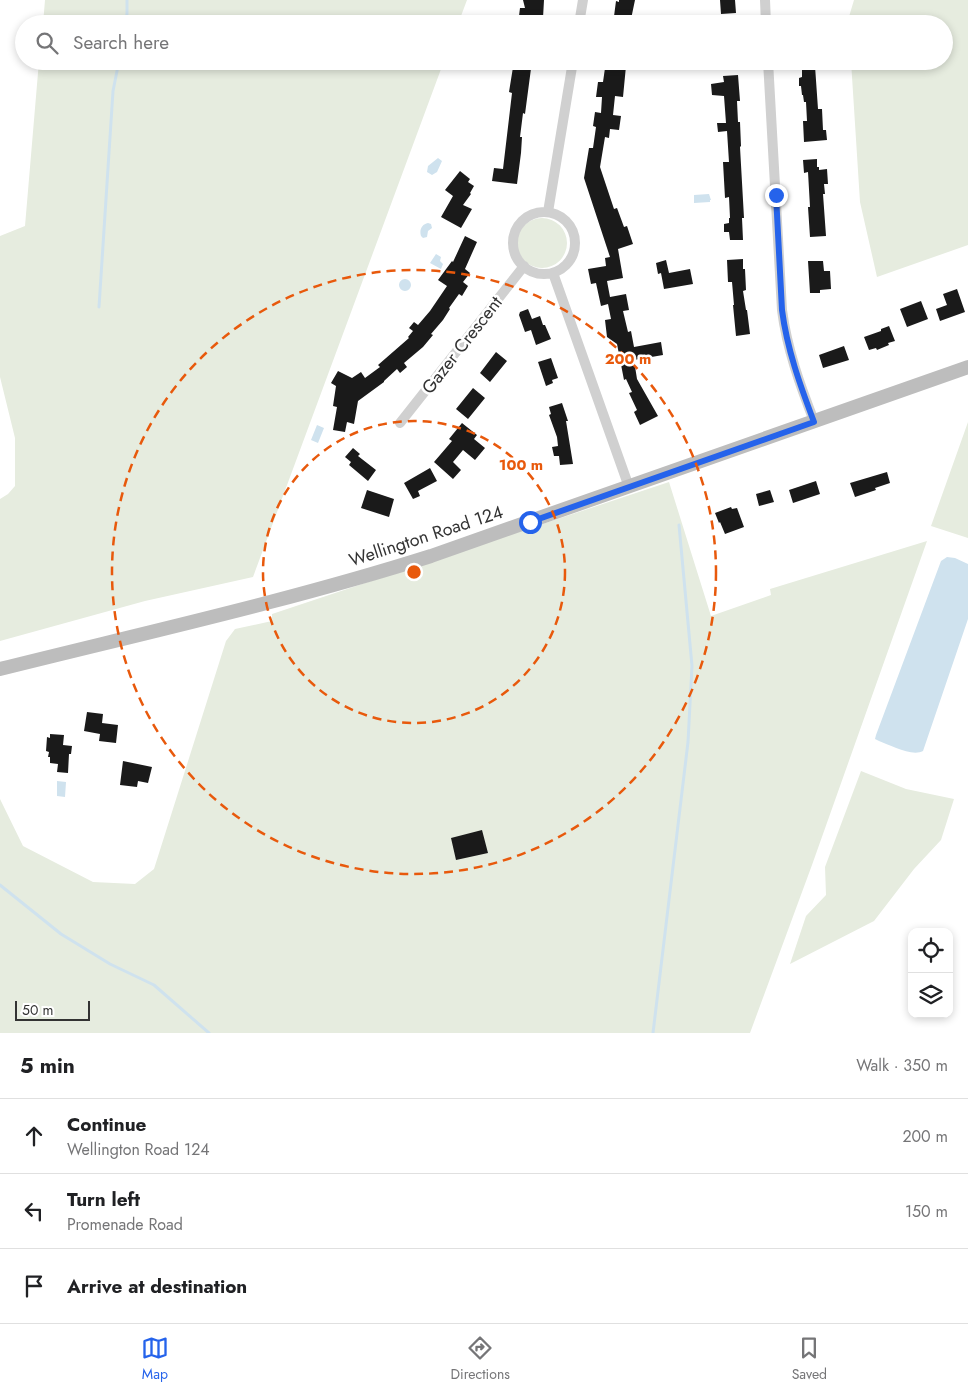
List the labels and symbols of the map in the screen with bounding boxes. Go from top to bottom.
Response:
route end [765,184,788,207]
street label: Gazer Crescent [415,290,509,399]
text: 200 m [605,348,651,370]
text: 100 m [499,454,543,476]
street label: Wellington Road 124 [346,499,506,573]
route start [519,511,542,534]
centre of rings [405,563,423,581]
scale bar [15,998,90,1021]

